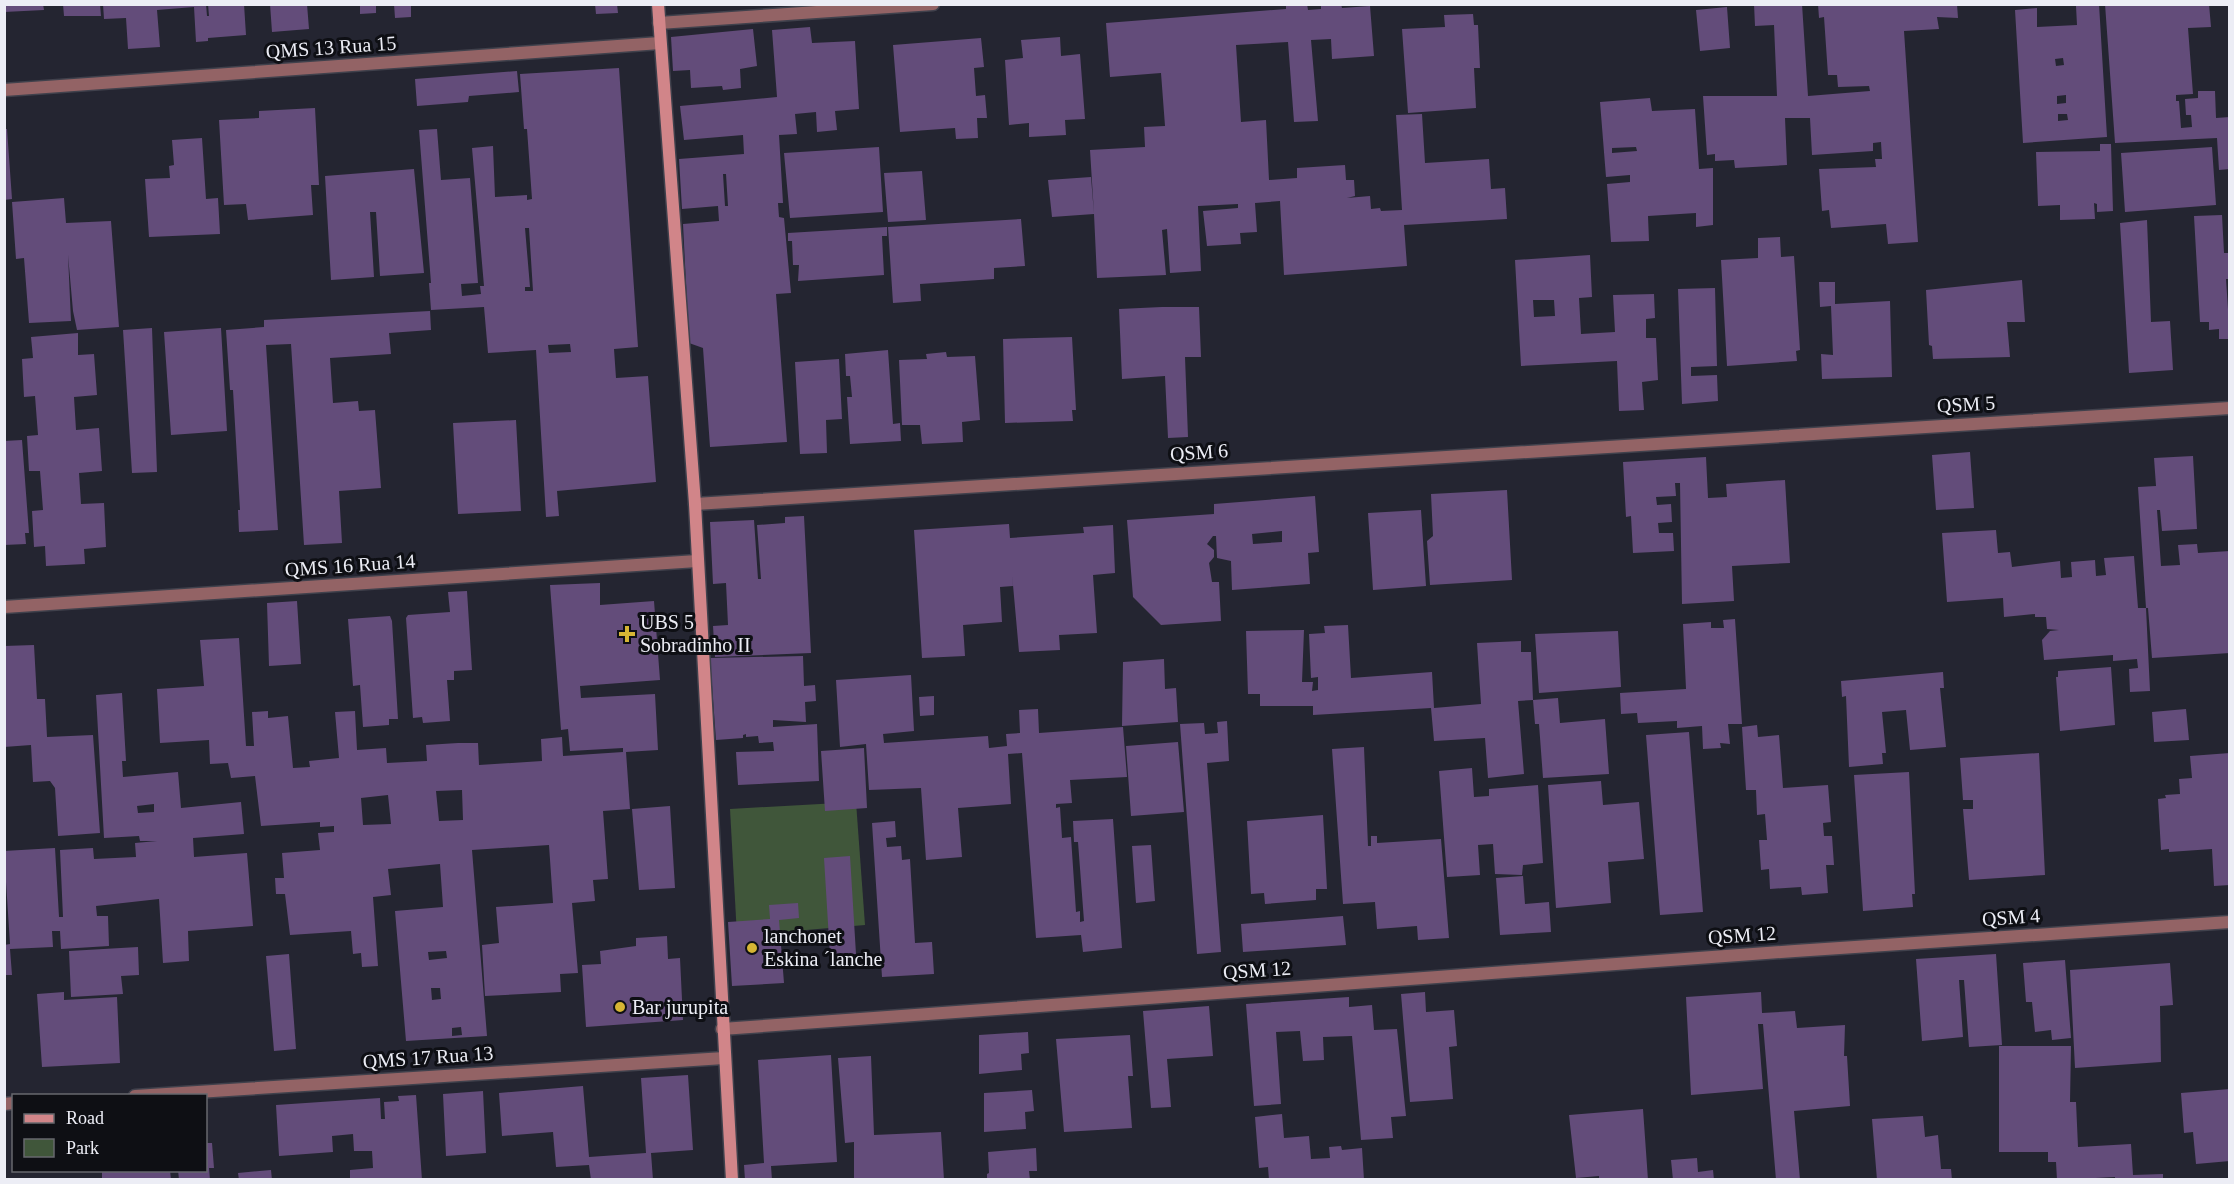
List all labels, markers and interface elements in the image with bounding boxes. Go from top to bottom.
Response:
street label: QMS 13 Rua 15 [265,31,397,63]
street label: QSM 5 [1936,391,1996,417]
street label: QSM 6 [1169,439,1229,465]
street label: QMS 16 Rua 14 [284,549,416,581]
place label: UBS 5 Sobradinho II [640,611,751,656]
marker: UBS 5 Sobradinho II [618,625,636,643]
street label: QSM 4 [1981,904,2041,930]
street label: QSM 12 [1707,922,1777,948]
place label: lanchonet Eskina ´lanche [764,925,882,970]
marker: lanchonet Eskina ´lanche [745,941,759,955]
street label: QSM 12 [1222,957,1292,983]
place label: Bar jurupita [632,996,728,1019]
marker: Bar jurupita [613,1000,627,1014]
street label: QMS 17 Rua 13 [362,1041,494,1073]
legend [12,1094,207,1172]
text: Road [66,1108,104,1128]
text: Park [66,1138,99,1158]

